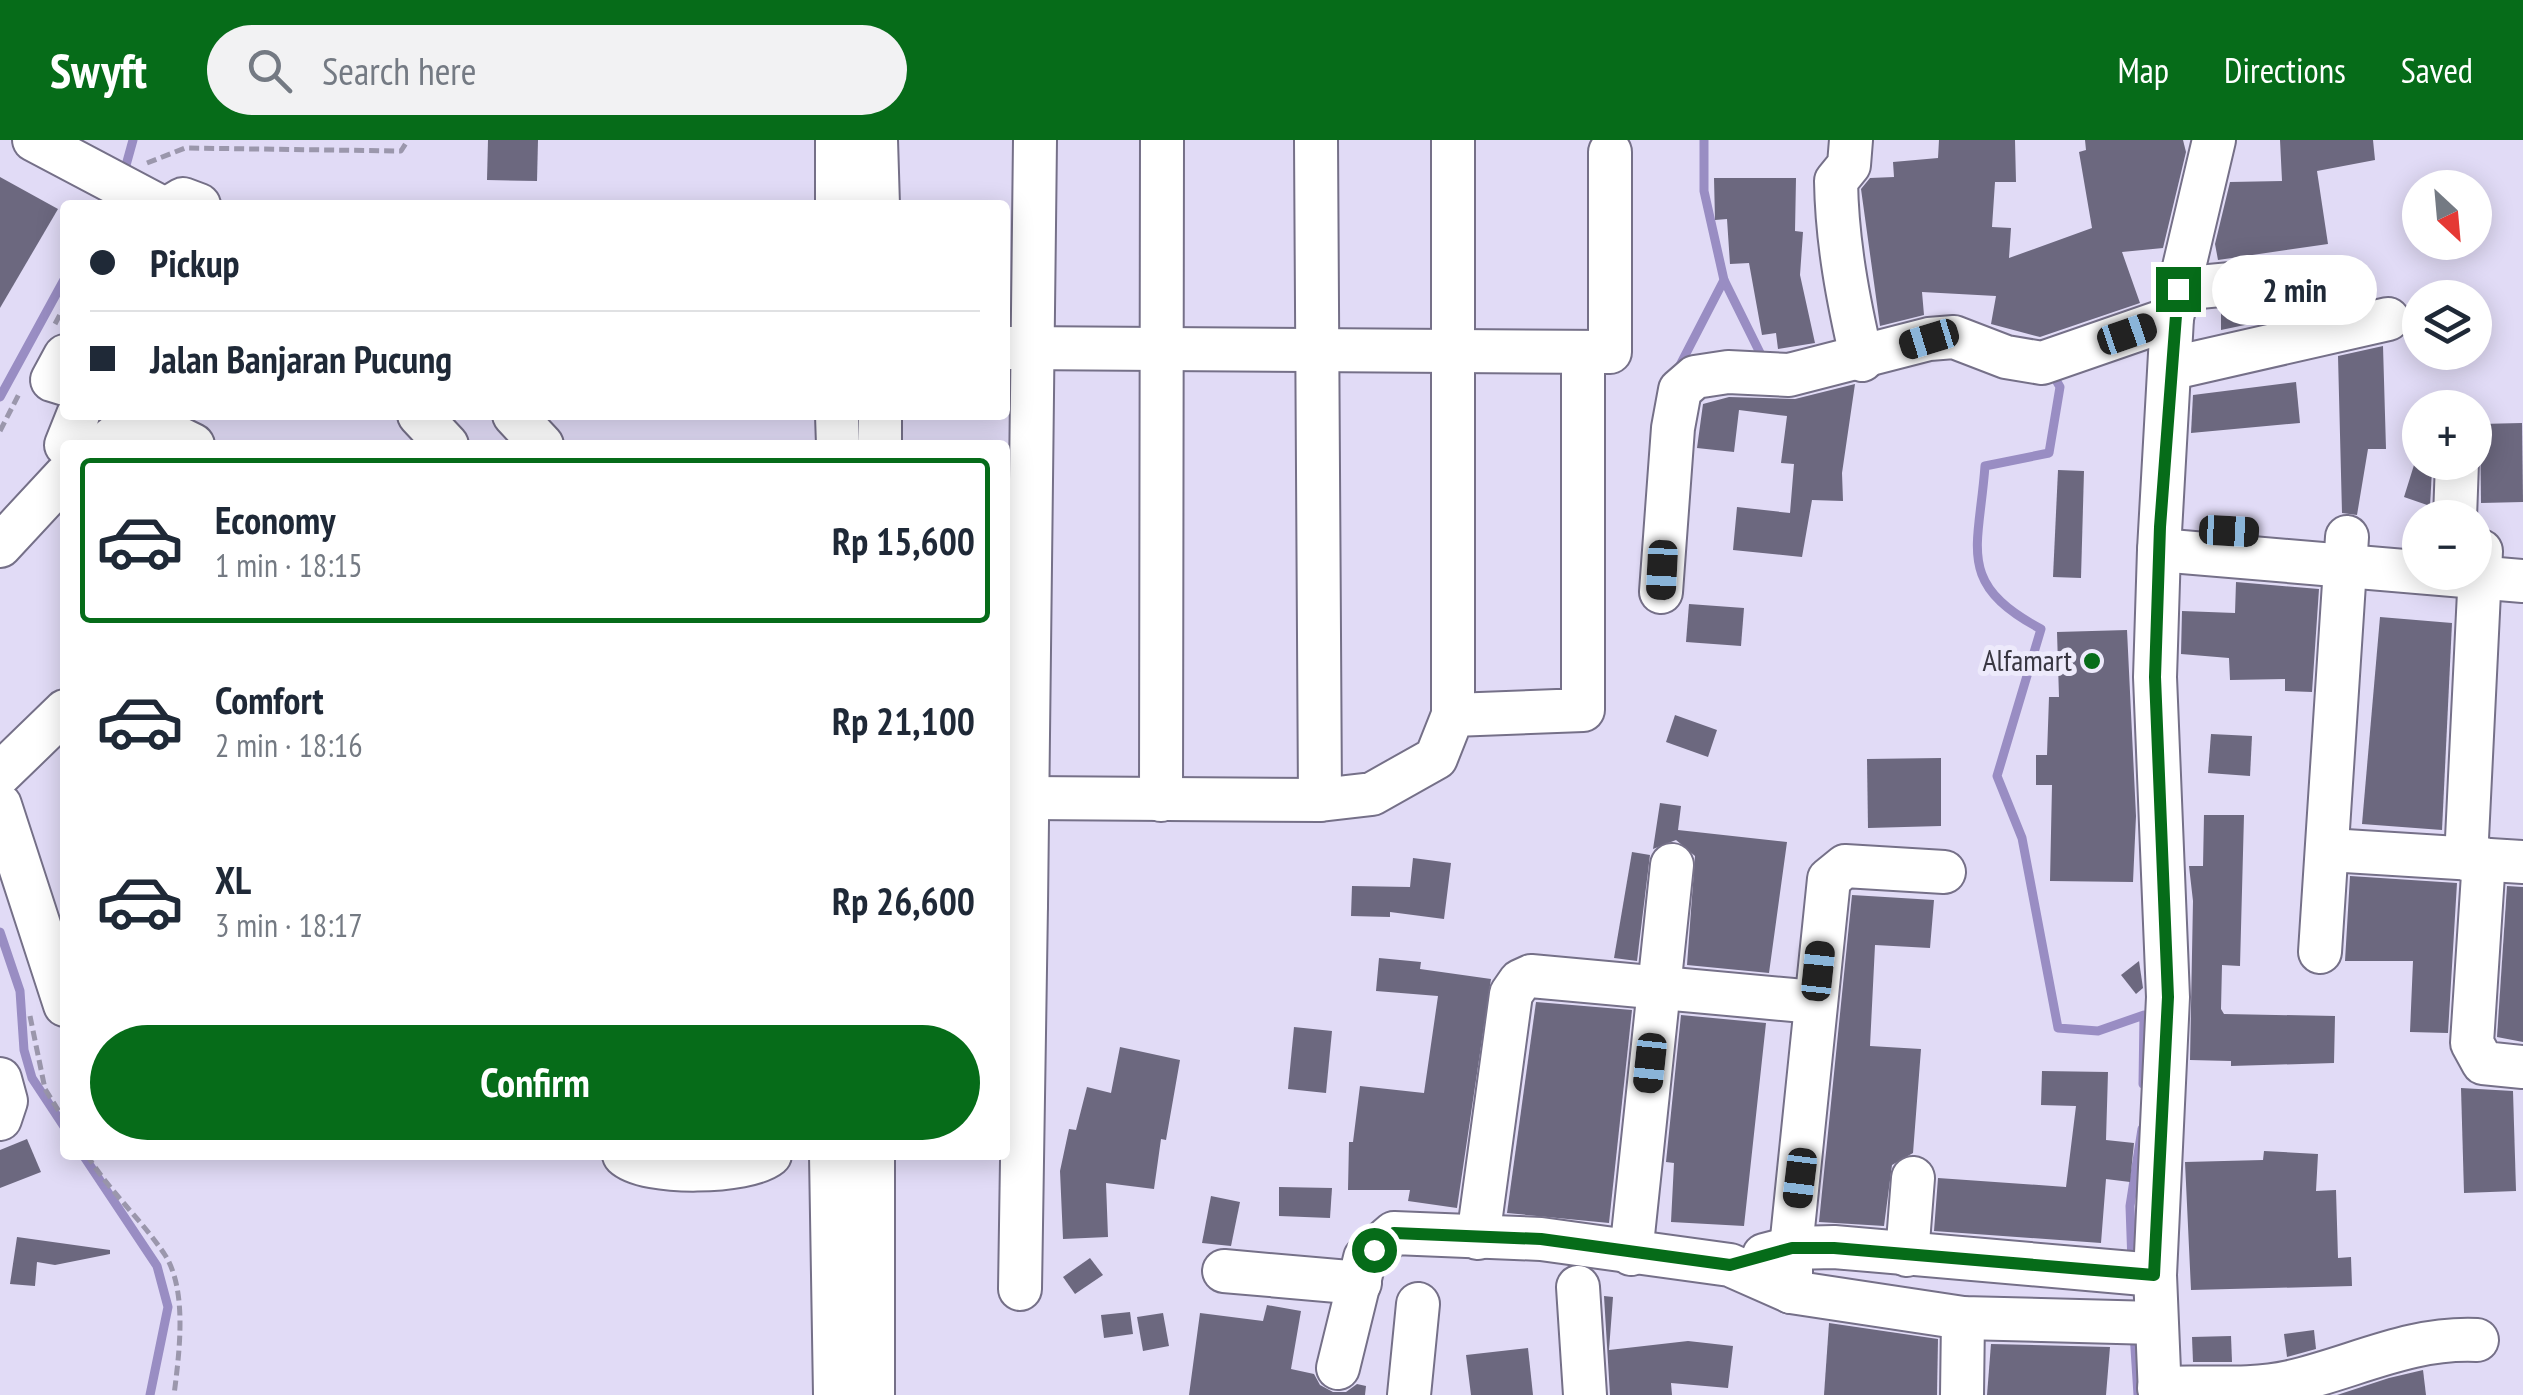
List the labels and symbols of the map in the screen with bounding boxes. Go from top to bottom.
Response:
north arrow [2402,170,2492,260]
callout: 2 min [2213,254,2378,324]
route end [2156,267,2201,312]
car [2094,310,2160,358]
car [1896,316,1962,362]
car [2198,514,2260,548]
car [1645,539,1679,601]
place label: Alfamart [1982,640,2073,679]
marker: Alfamart [2081,650,2103,672]
car [1800,940,1836,1002]
car [1632,1032,1668,1094]
car [1781,1146,1819,1210]
route start [1352,1228,1397,1273]

